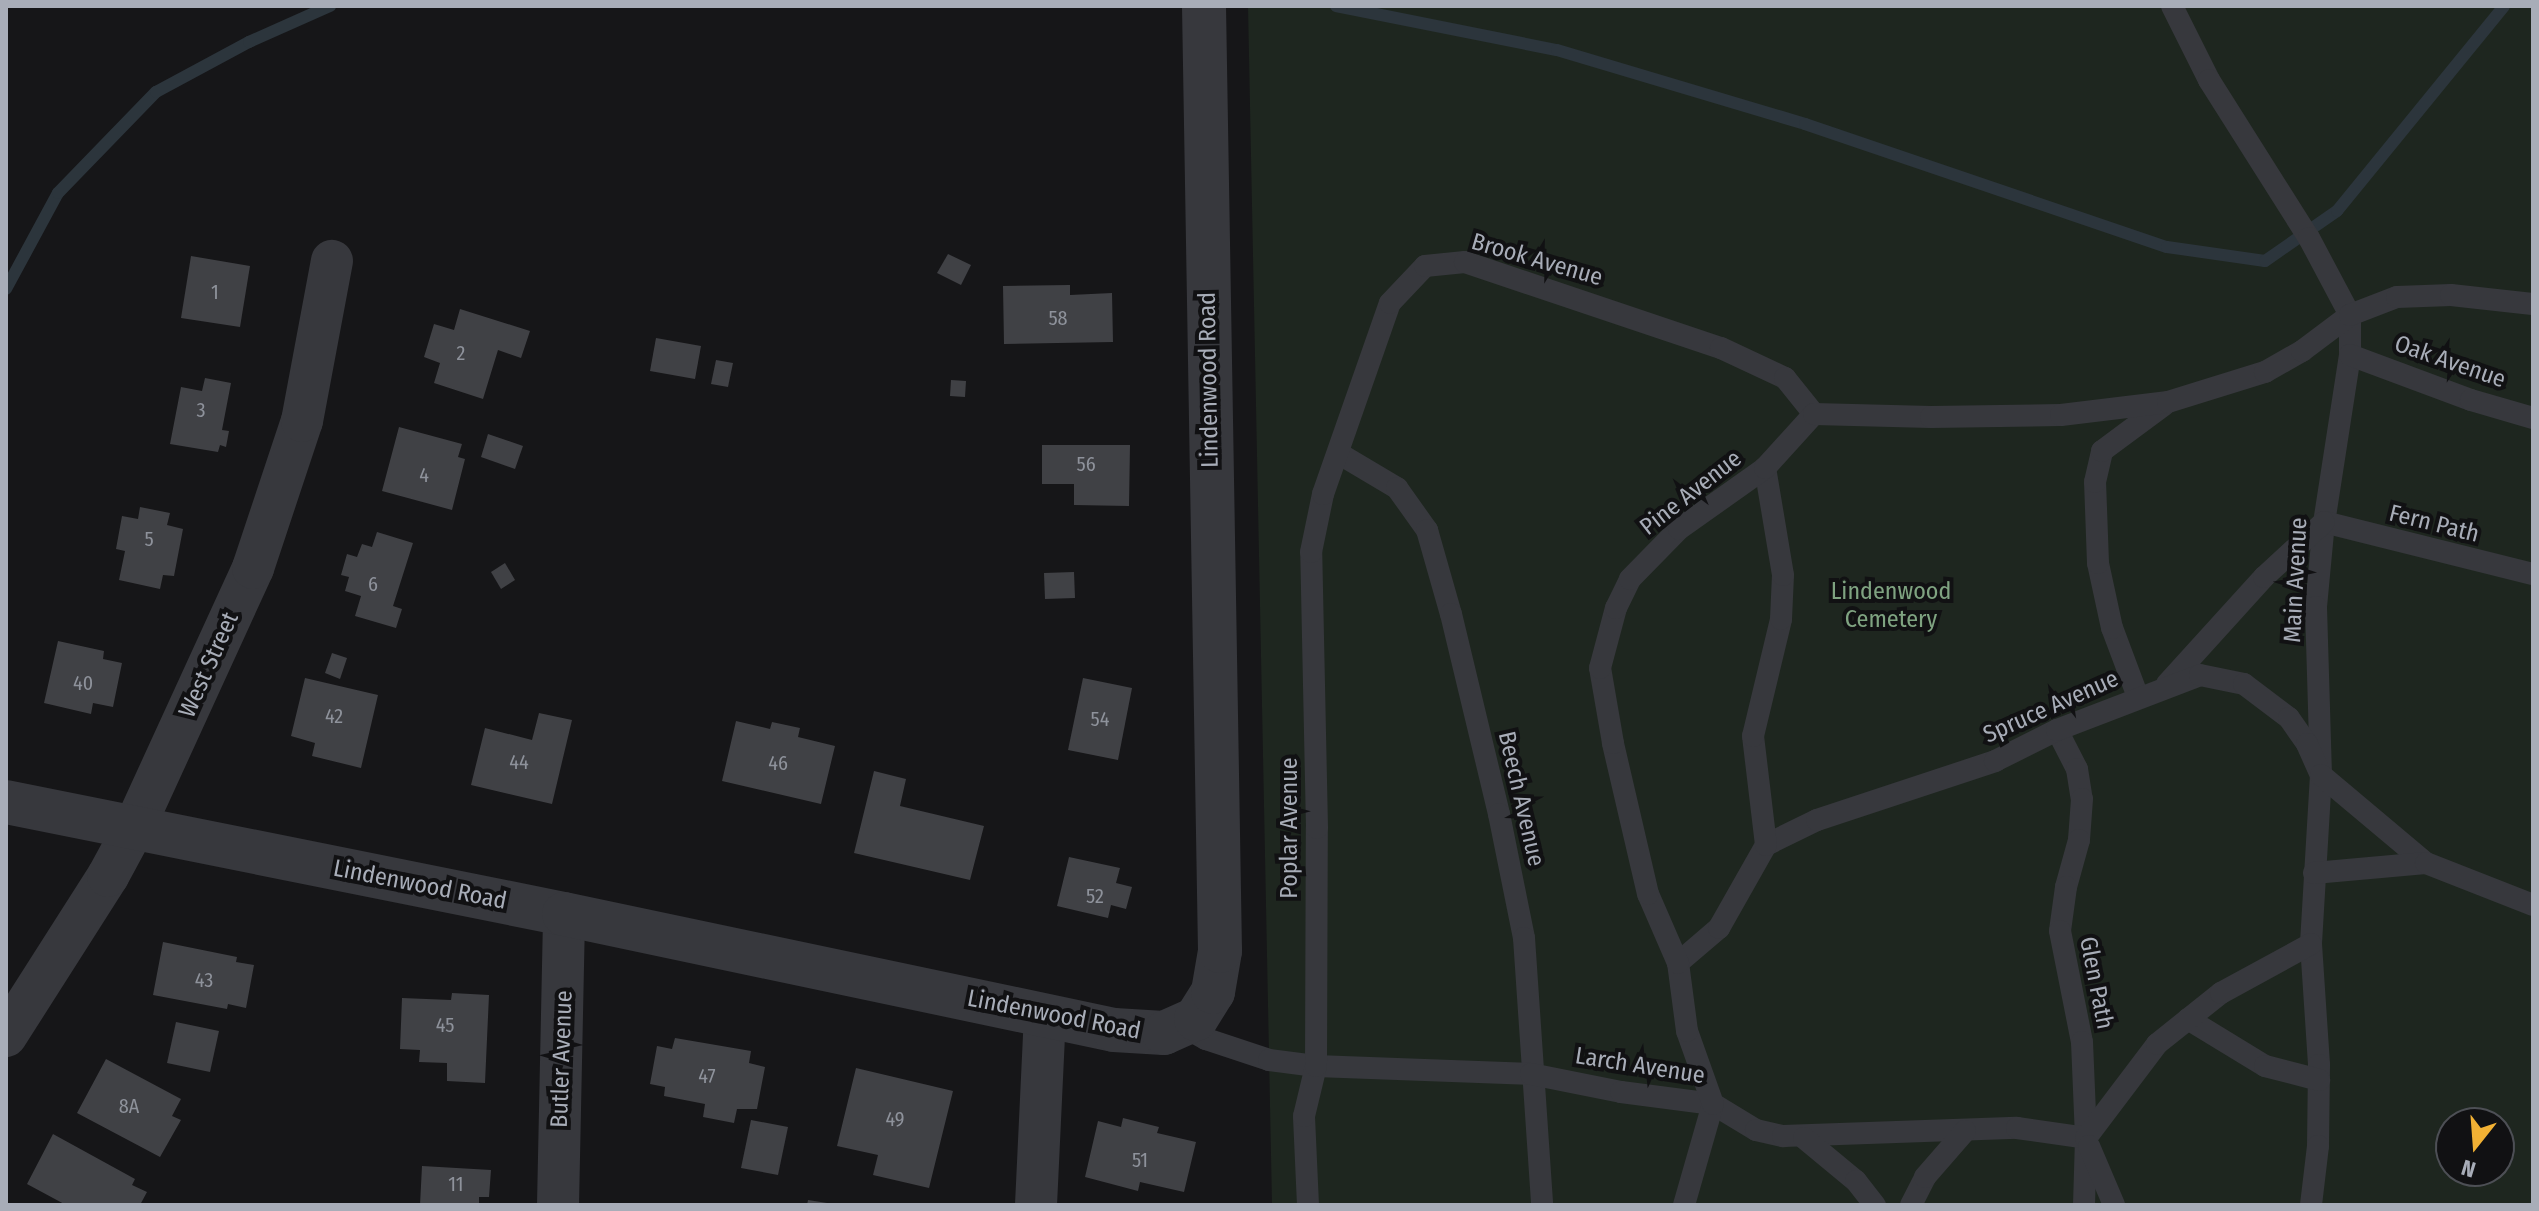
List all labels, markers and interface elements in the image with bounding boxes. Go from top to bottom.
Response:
street label: Brook Avenue [1468,228,1606,292]
house number: 1 [211,280,219,304]
street label: Lindenwood Road [1193,292,1225,468]
house number: 58 [1048,306,1068,330]
street label: Oak Avenue [2391,330,2509,394]
house number: 2 [457,341,465,365]
house number: 3 [196,398,206,422]
street label: Pine Avenue [1635,444,1747,542]
house number: 56 [1076,452,1096,476]
house number: 4 [419,463,429,487]
street label: Fern Path [2386,499,2482,549]
street label: Main Avenue [2278,517,2314,643]
house number: 5 [144,527,154,551]
house number: 6 [368,572,378,596]
park label: Lindenwood Cemetery [1831,578,1951,634]
street label: West Street [173,608,245,722]
street label: Spruce Avenue [1979,664,2123,750]
house number: 40 [73,671,93,695]
house number: 42 [325,704,343,728]
house number: 54 [1091,707,1109,731]
street label: Beech Avenue [1492,729,1550,869]
house number: 44 [509,750,529,774]
house number: 46 [768,751,788,775]
street label: Poplar Avenue [1276,757,1304,899]
street label: Lindenwood Road [331,854,509,916]
house number: 52 [1086,884,1104,908]
street label: Glen Path [2073,934,2119,1032]
house number: 43 [195,968,213,992]
street label: Lindenwood Road [965,984,1143,1046]
street label: Butler Avenue [545,990,579,1128]
house number: 45 [436,1013,454,1037]
street label: Larch Avenue [1573,1042,1707,1090]
house number: 47 [698,1064,716,1088]
house number: 8A [119,1094,139,1118]
house number: 49 [885,1107,905,1131]
north arrow [2435,1107,2515,1187]
house number: 51 [1132,1148,1148,1172]
text: N [2458,1154,2479,1183]
house number: 11 [448,1172,464,1196]

